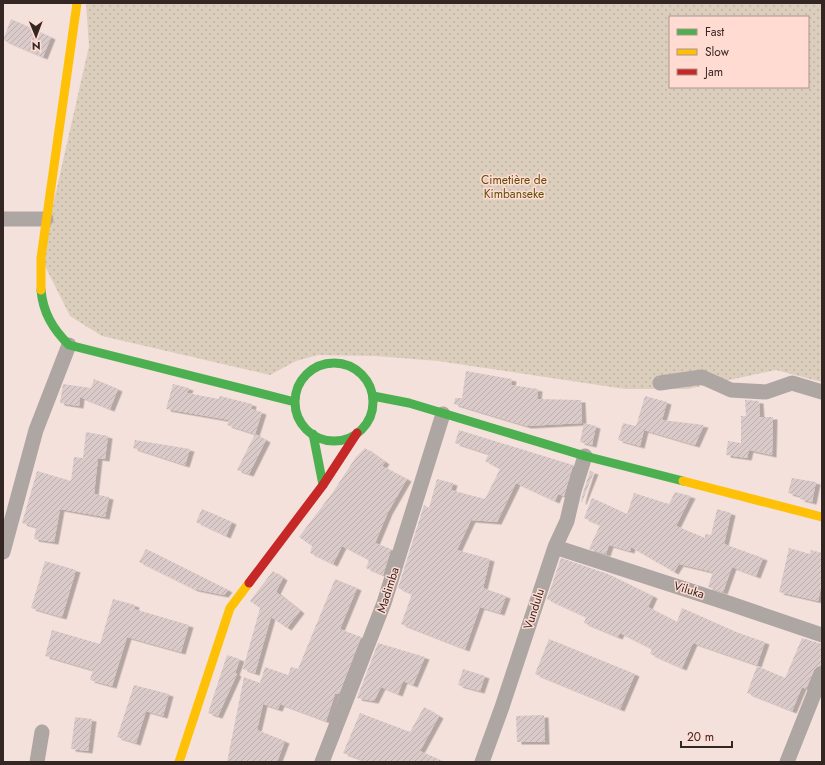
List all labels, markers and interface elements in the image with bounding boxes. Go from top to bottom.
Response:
north arrow [16,16,56,56]
legend [669,16,809,88]
text: Fast [705,23,724,41]
text: N [32,38,41,54]
text: Slow [705,43,730,61]
text: Jam [703,63,723,81]
park label: Cimetière de Kimbanseke [481,171,547,203]
street label: Madimba [372,564,404,615]
street label: Viluka [671,577,707,603]
street label: Vundulu [519,586,549,632]
scale bar [681,723,732,749]
text: 20 m [687,728,714,746]

